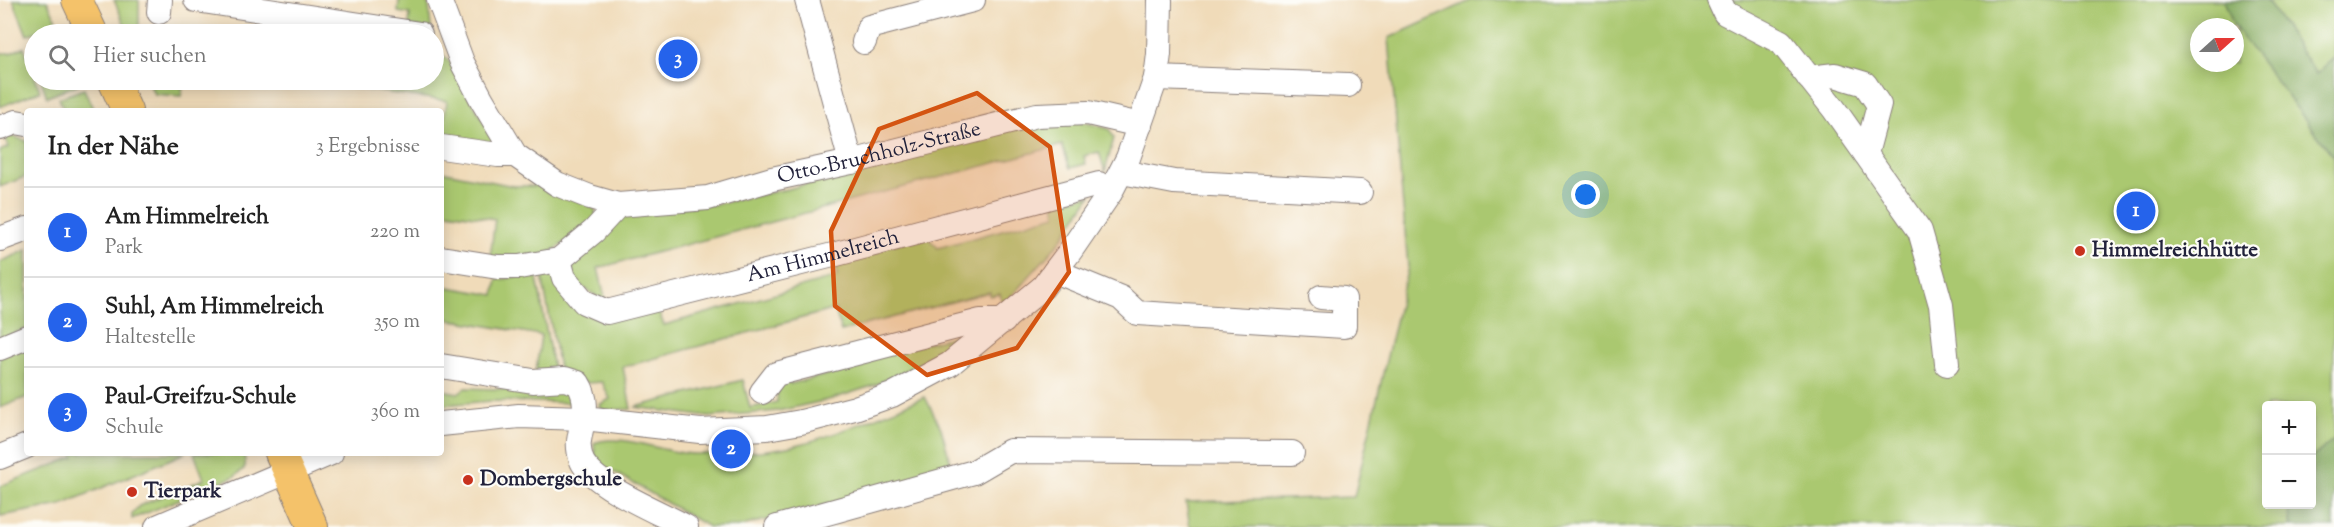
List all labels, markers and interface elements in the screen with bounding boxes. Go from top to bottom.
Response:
north arrow [2190,18,2244,72]
search box [24,24,444,90]
pin: 3 [658,36,698,82]
icon: search [45,41,78,74]
text: Hier suchen [93,41,207,73]
street label: Otto-Bruchholz-Straße [775,115,984,192]
text: In der Nähe [48,129,179,166]
text: 3 Ergebnisse [316,133,420,162]
your location [1571,180,1600,209]
pin: 1 [2116,188,2156,234]
text: Am Himmelreich [105,202,269,234]
text: 1 [64,218,71,247]
text: 220 m [370,218,420,247]
street label: Am Himmelreich [744,223,903,291]
text: Park [105,234,143,263]
place label: Himmelreichhütte [2092,236,2258,266]
marker: Himmelreichhütte [2073,244,2087,258]
text: Suhl, Am Himmelreich [105,292,324,324]
text: 2 [63,308,72,337]
text: 350 m [374,308,420,337]
text: Haltestelle [105,324,196,353]
text: Paul-Greifzu-Schule [105,382,296,414]
text: 3 [63,398,72,427]
text: 360 m [371,398,420,427]
map controls [2262,401,2316,509]
button: + [2262,401,2316,455]
text: Schule [105,414,164,443]
pin: 2 [712,426,750,472]
button: − [2262,455,2316,509]
place label: Dombergschule [480,465,622,495]
marker: Dombergschule [461,473,475,487]
place label: Tierpark [144,477,222,507]
marker: Tierpark [125,485,139,499]

